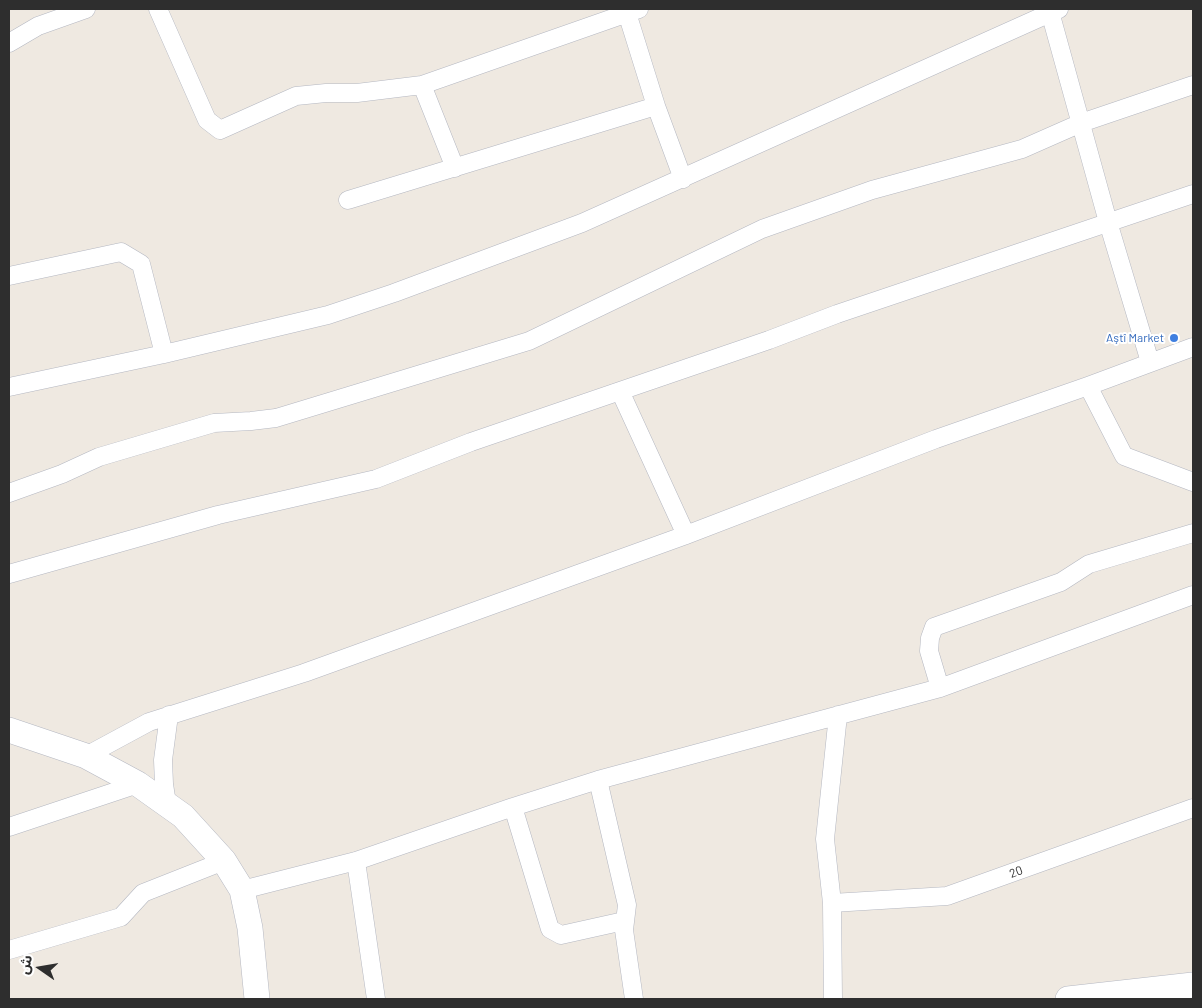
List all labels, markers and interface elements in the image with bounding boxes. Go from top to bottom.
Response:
place label: Aştî Market [1106,331,1164,345]
marker: Aştî Market [1168,332,1180,344]
street label: 20 [1007,863,1025,881]
north arrow [15,943,65,993]
text: ش [14,953,35,976]

